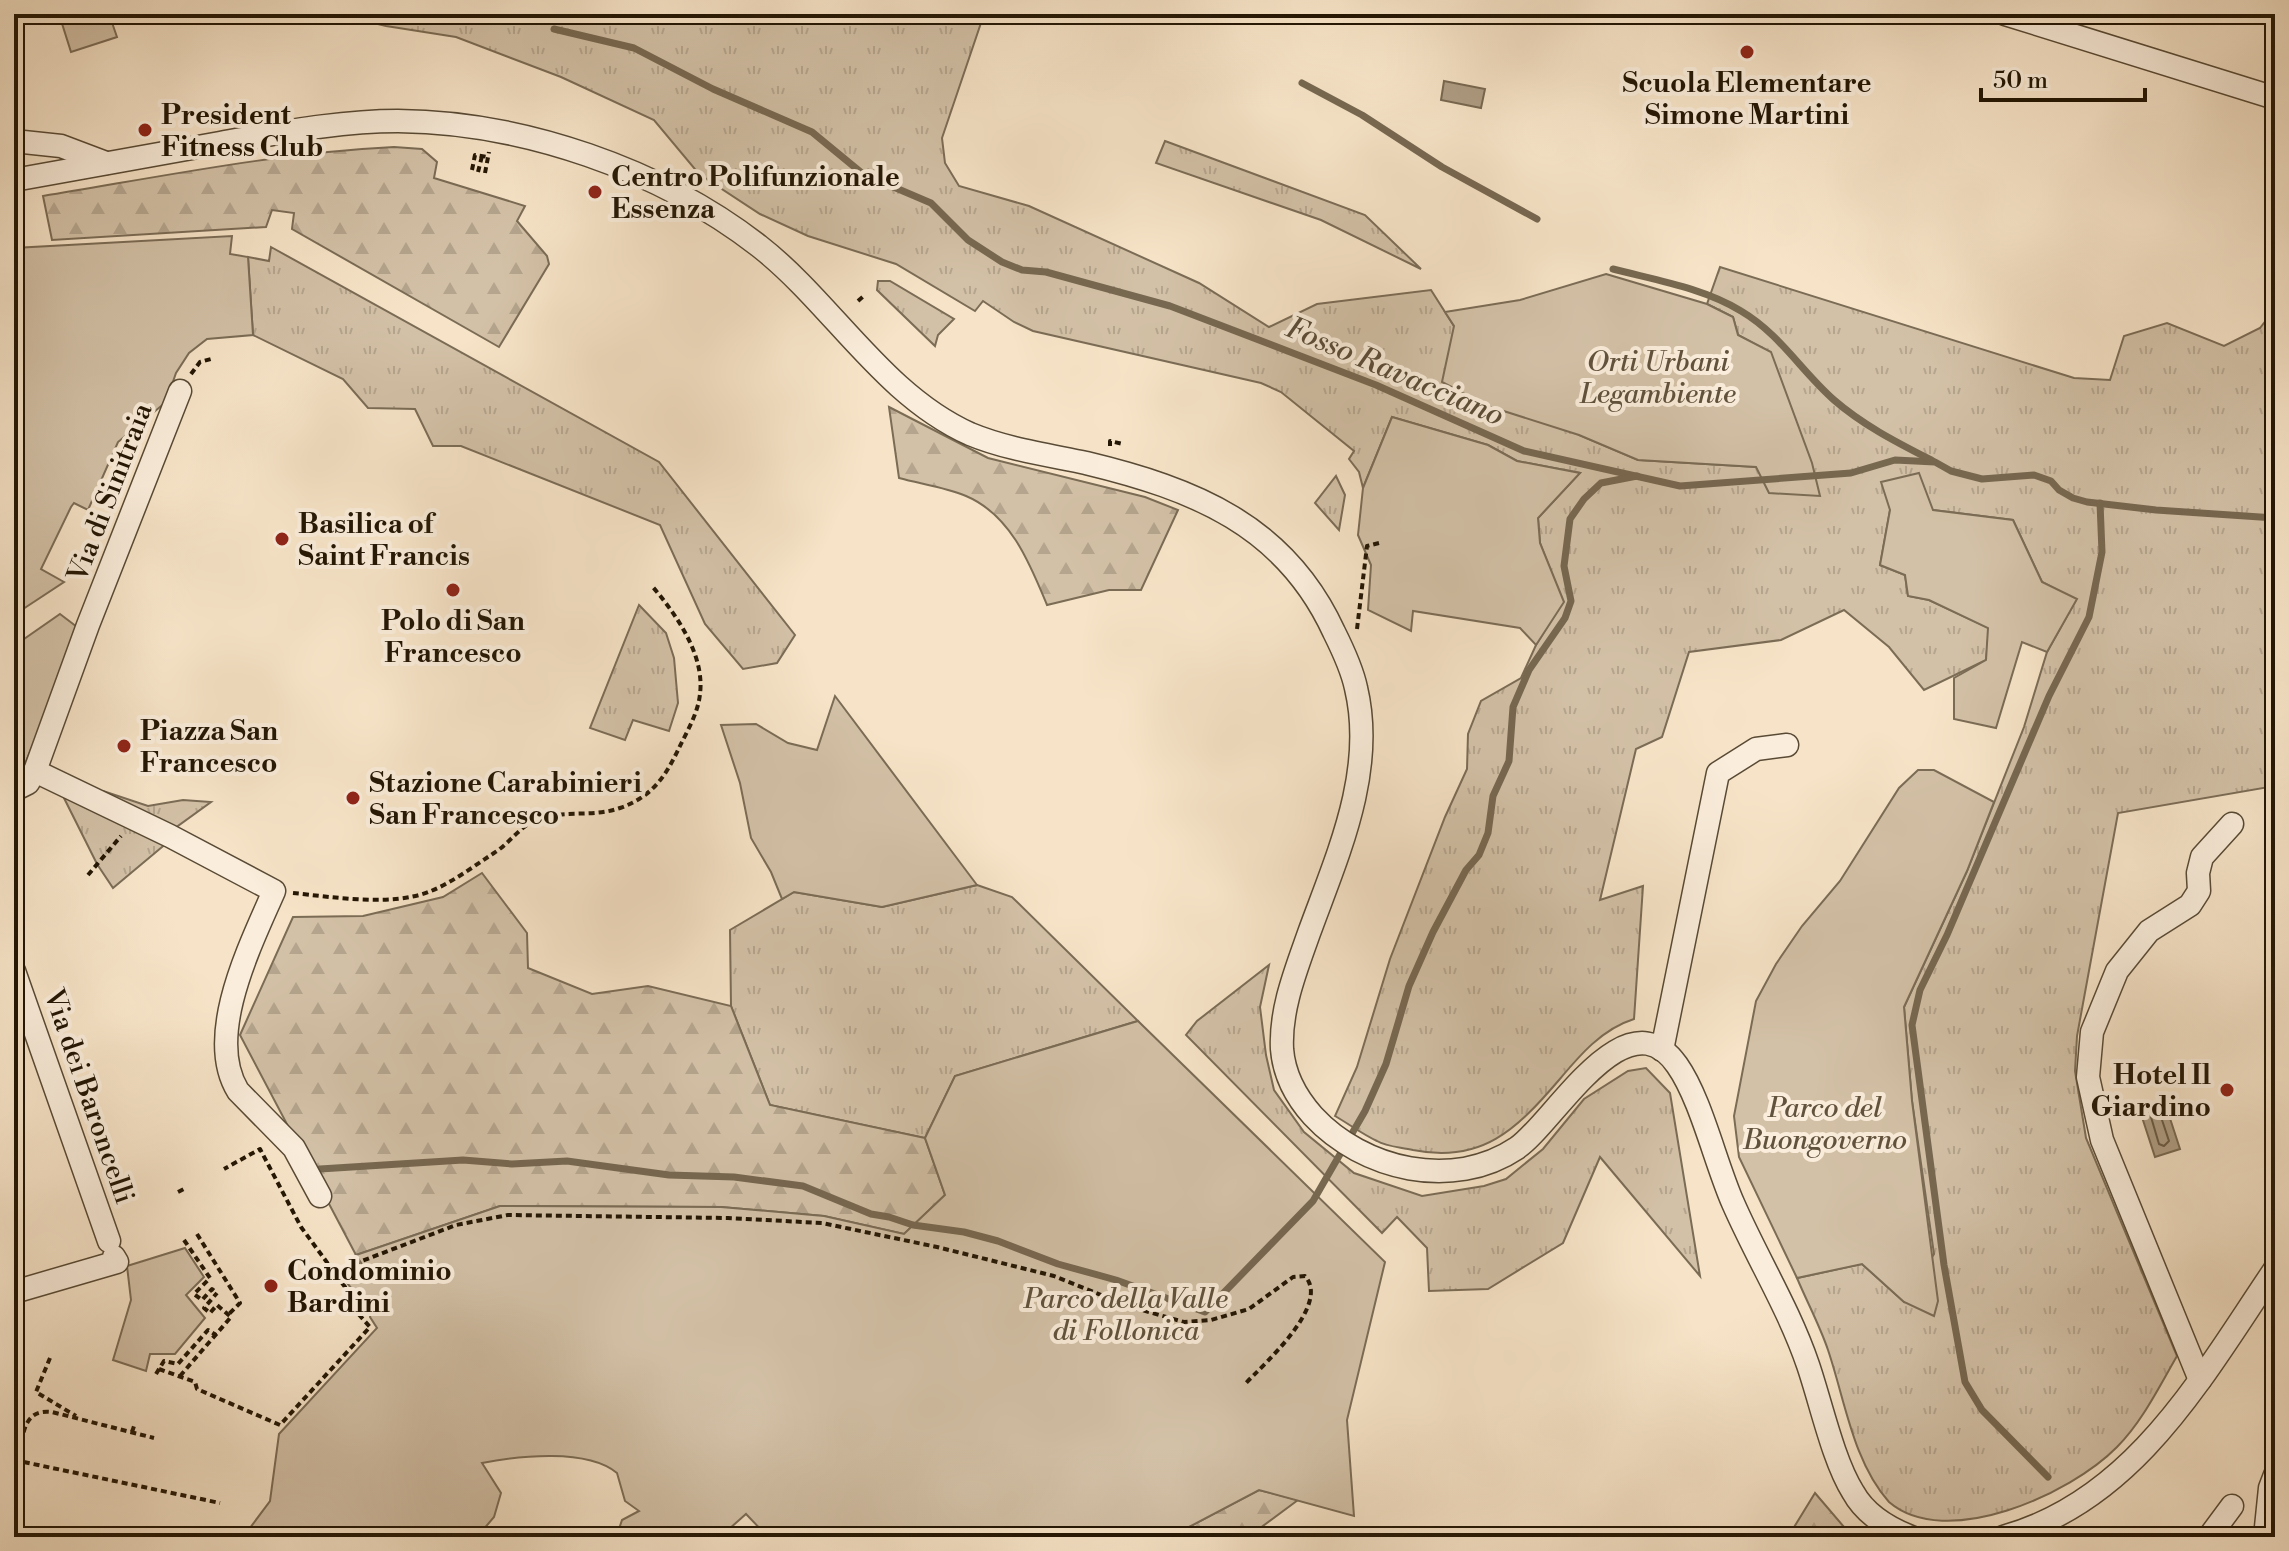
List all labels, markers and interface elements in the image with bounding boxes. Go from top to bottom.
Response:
marker: Scuola Elementare Simone Martini [1738,43,1756,61]
scale bar [1981,52,2145,102]
place label: Scuola Elementare Simone Martini [1622,66,1872,133]
text: 50 m [1993,66,2048,96]
place label: President Fitness Club [161,98,323,165]
marker: President Fitness Club [136,121,154,139]
place label: Centro Polifunzionale Essenza [611,160,900,227]
marker: Centro Polifunzionale Essenza [586,183,604,201]
water label: Fosso Ravacciano [1280,309,1509,435]
park label: Orti Urbani Legambiente [1579,345,1736,412]
street label: Via di Sinitraia [60,397,161,588]
place label: Basilica of Saint Francis [298,507,470,574]
marker: Basilica of Saint Francis [273,530,291,548]
marker: Polo di San Francesco [444,581,462,599]
place label: Polo di San Francesco [381,604,525,671]
place label: Piazza San Francesco [140,714,278,781]
marker: Piazza San Francesco [115,737,133,755]
place label: Stazione Carabinieri San Francesco [369,766,642,833]
marker: Stazione Carabinieri San Francesco [344,789,362,807]
street label: Via dei Baroncelli [35,984,142,1208]
place label: Hotel Il Giardino [2090,1058,2211,1125]
marker: Hotel Il Giardino [2218,1081,2236,1099]
park label: Parco del Buongoverno [1742,1091,1907,1158]
place label: Condominio Bardini [287,1254,452,1321]
marker: Condominio Bardini [262,1277,280,1295]
park label: Parco della Valle di Follonica [1023,1282,1228,1349]

